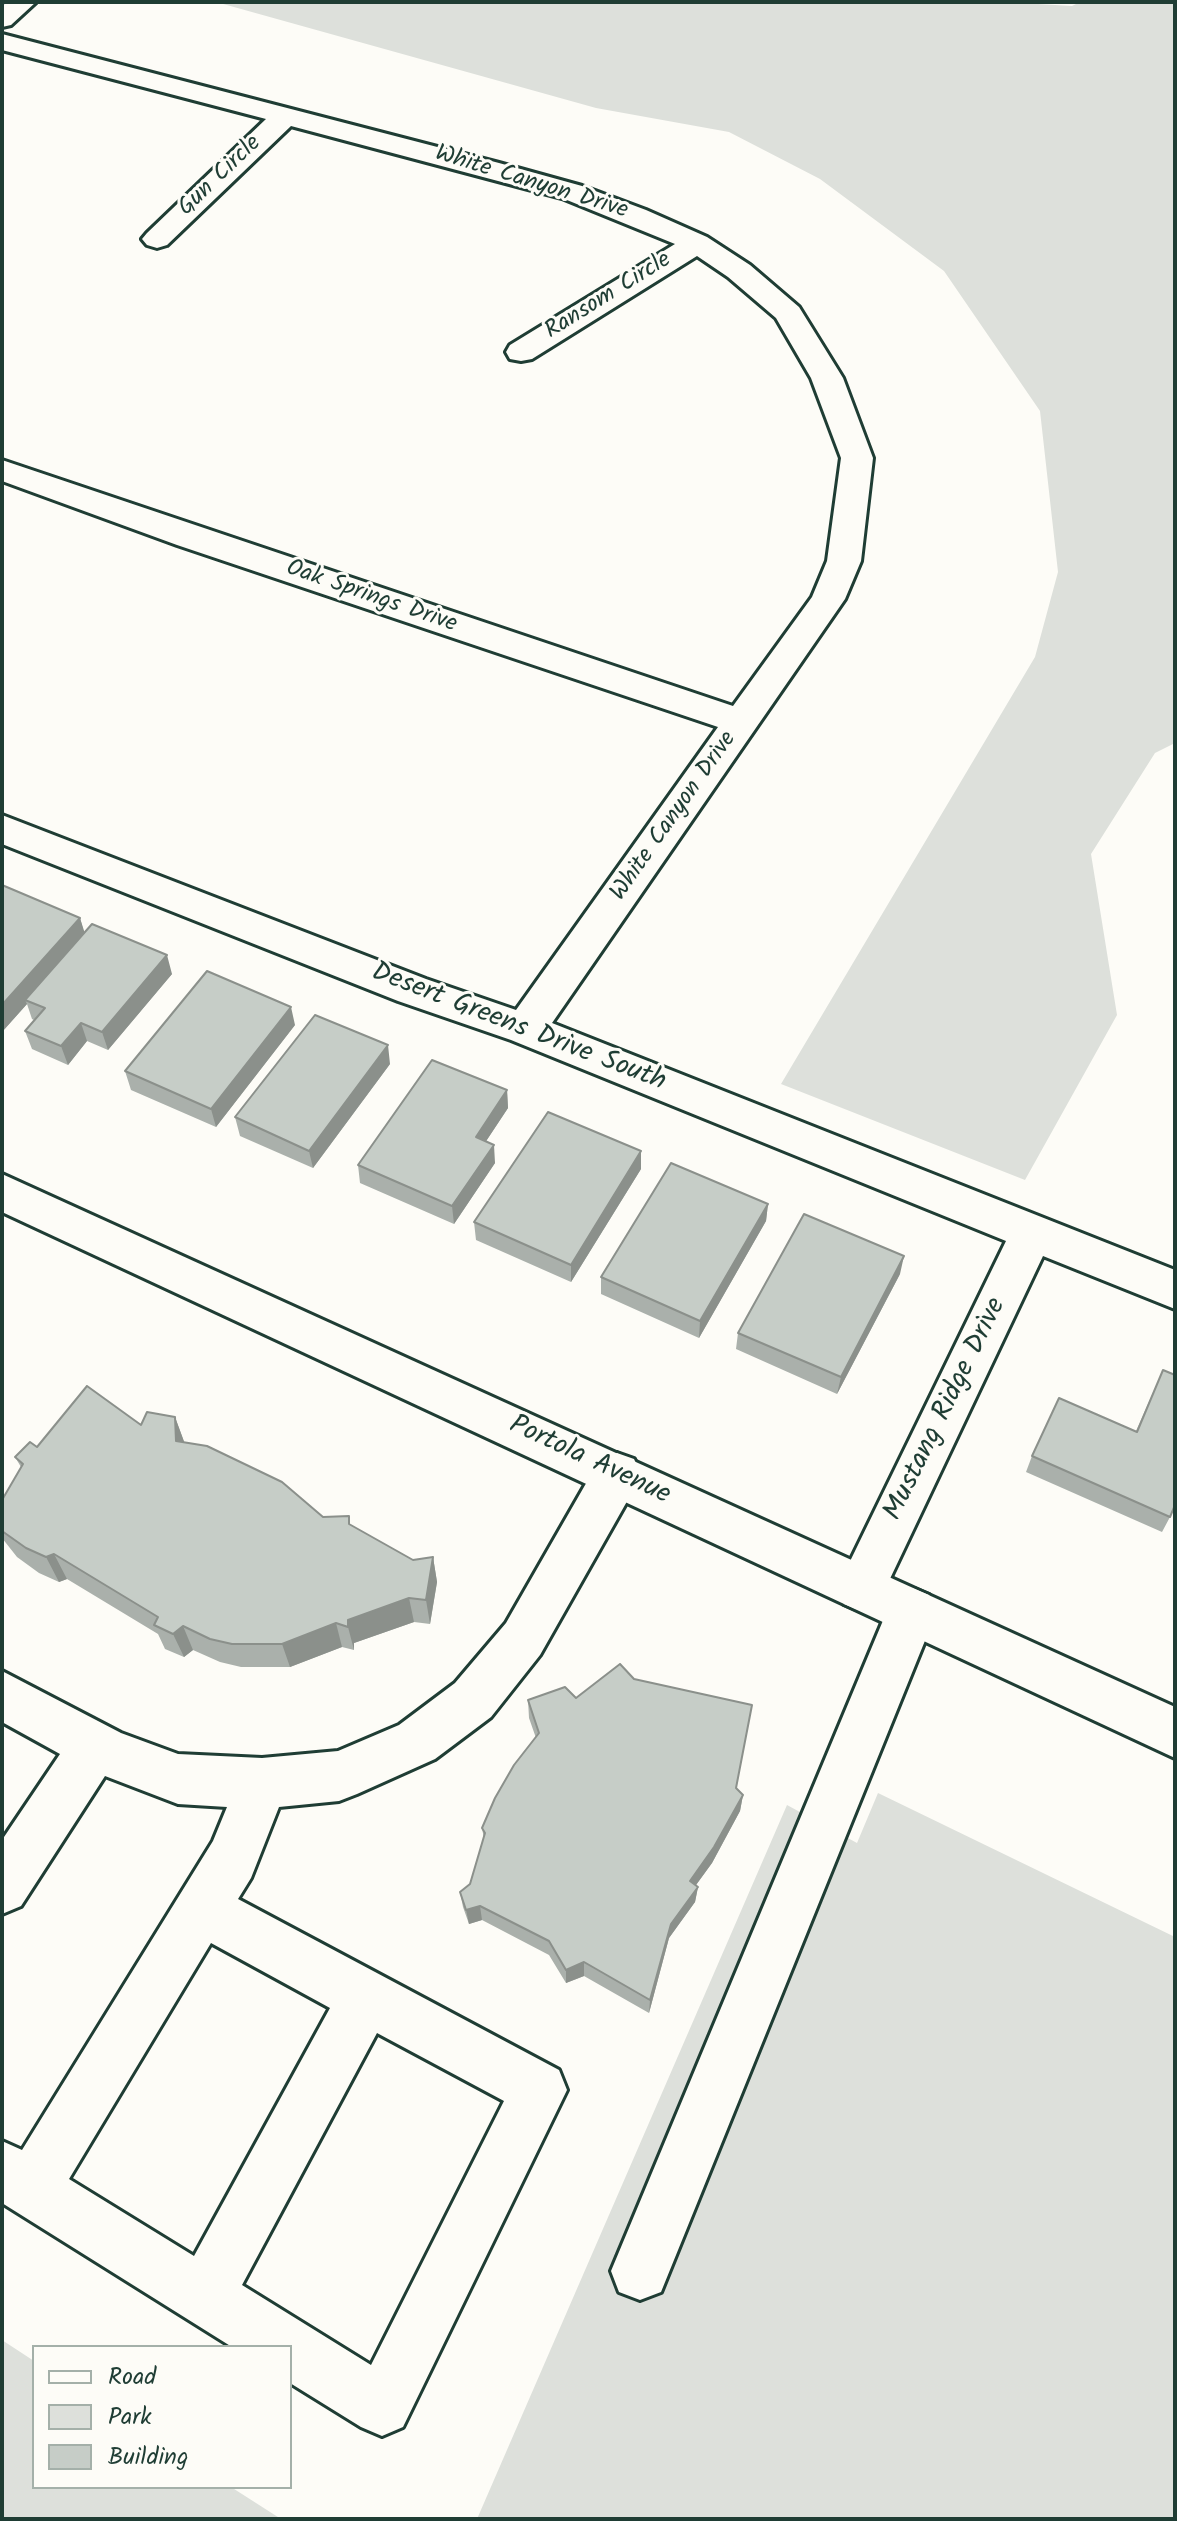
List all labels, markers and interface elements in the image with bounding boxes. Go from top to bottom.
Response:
street label: Gun Circle [174,131,268,223]
street label: White Canyon Drive [431,141,631,227]
street label: Ransom Circle [541,247,677,347]
street label: Oak Springs Drive [282,555,460,641]
street label: White Canyon Drive [606,727,744,907]
street label: Desert Greens Drive South [366,957,670,1101]
street label: Mustang Ridge Drive [879,1293,1015,1527]
street label: Portola Avenue [503,1410,675,1514]
legend [32,2345,292,2489]
text: Road [108,2358,156,2397]
text: Park [108,2398,152,2437]
text: Building [108,2438,188,2477]

